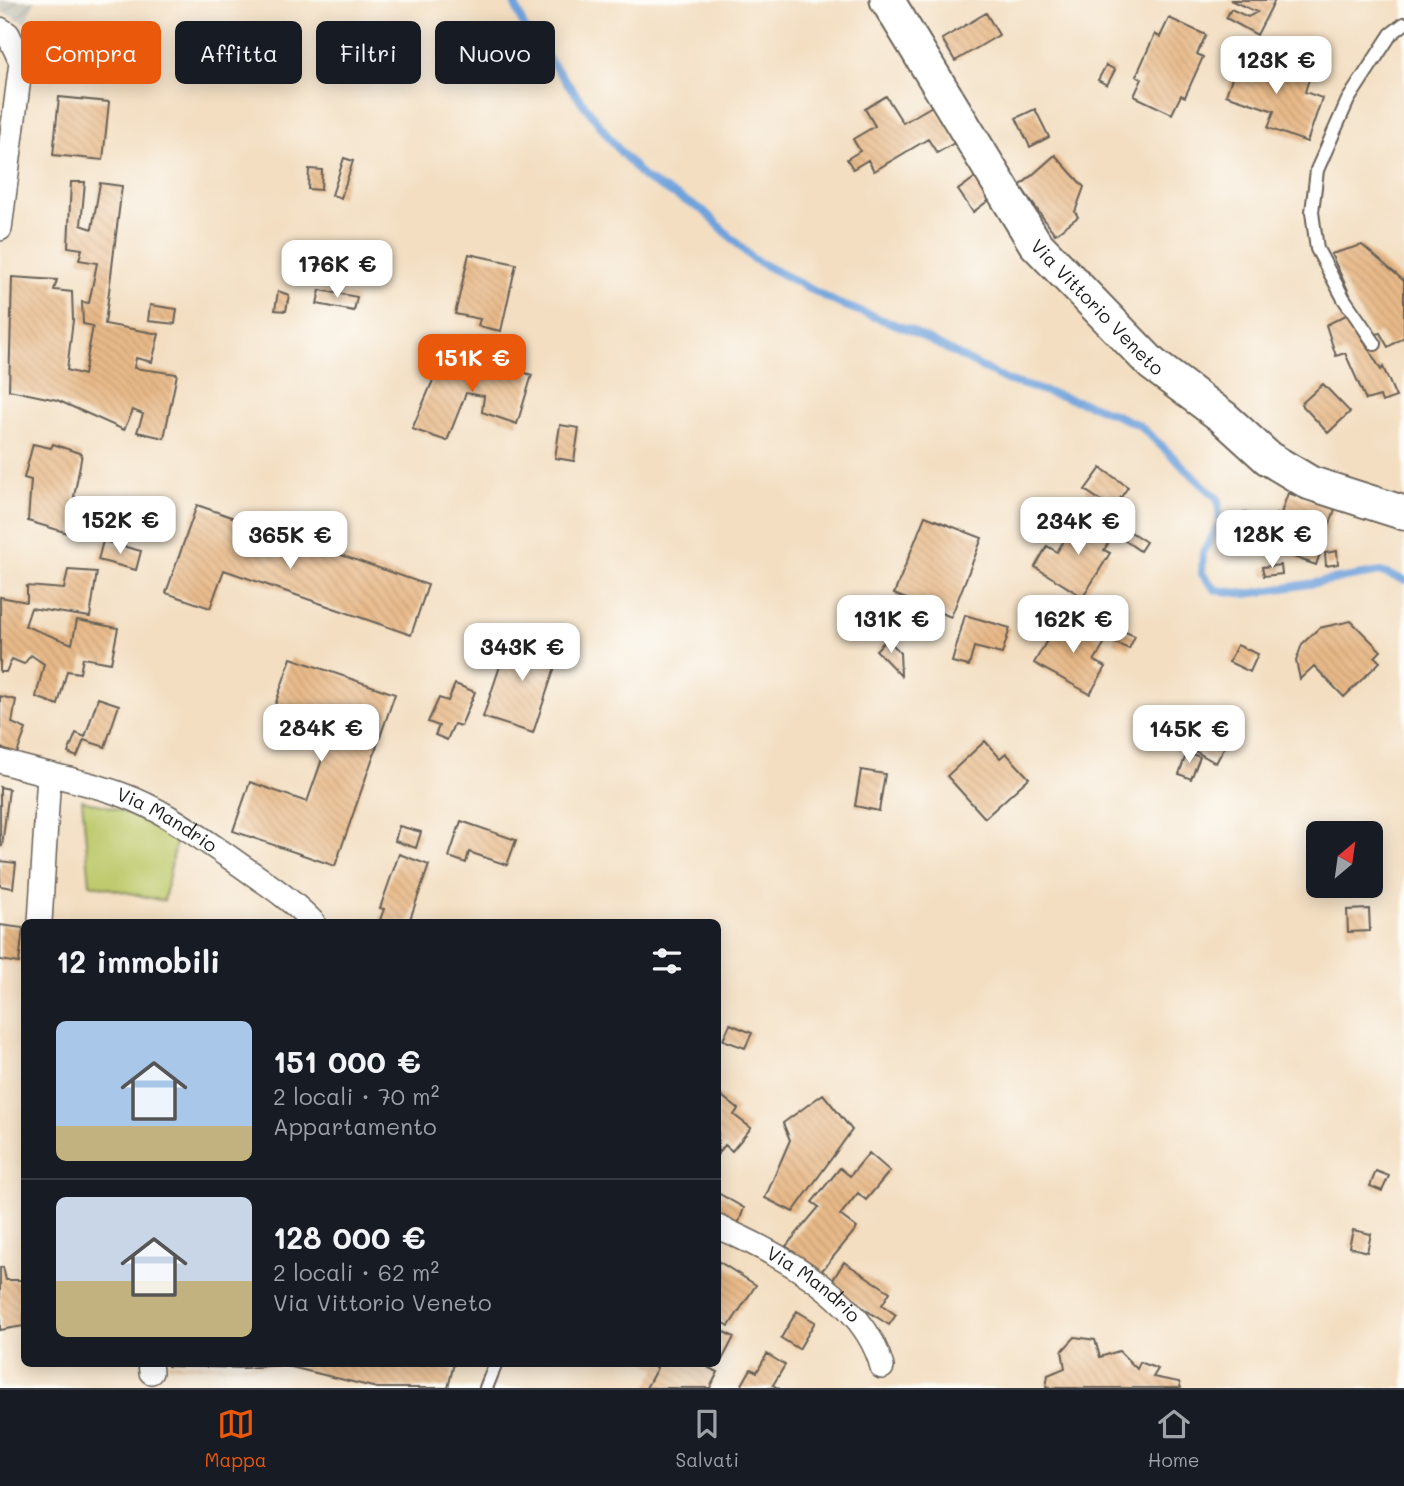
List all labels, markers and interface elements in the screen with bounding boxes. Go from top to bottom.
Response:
chip: Compra [21,21,161,84]
chip: Affitta [175,21,302,84]
chip: Filtri [316,21,421,84]
chip: Nuovo [435,21,555,84]
pin: 123K € [1219,36,1333,96]
text: 123K € [1237,44,1315,74]
street label: Via Vittorio Veneto [1026,233,1169,381]
pin: 176K € [280,240,394,300]
text: 176K € [298,248,376,278]
pin: 151K € [415,334,529,394]
text: 151K € [434,342,510,372]
pin: 152K € [63,496,177,556]
pin: 234K € [1021,498,1135,557]
text: 152K € [81,504,159,534]
text: 234K € [1036,505,1120,535]
pin: 128K € [1215,510,1329,570]
pin: 365K € [233,512,347,571]
text: 128K € [1232,518,1312,548]
text: 365K € [248,519,332,549]
pin: 131K € [834,596,948,655]
pin: 162K € [1016,596,1130,655]
text: 131K € [853,603,929,633]
text: 162K € [1033,603,1113,633]
pin: 343K € [465,624,579,683]
text: 343K € [480,631,564,661]
pin: 284K € [264,704,378,764]
pin: 145K € [1132,706,1246,765]
text: 284K € [279,712,363,742]
text: 145K € [1149,713,1229,743]
street label: Via Mandrio [113,781,223,857]
north arrow [1306,821,1382,898]
map controls [1306,821,1383,898]
text: 12 immobili [56,941,220,981]
icon: filters [648,942,686,980]
text: 151 000 € [273,1041,421,1081]
icon: home [112,1049,196,1133]
text: 2 locali · 70 m² [273,1081,439,1111]
text: Appartamento [273,1111,437,1141]
text: 128 000 € [273,1217,425,1257]
icon: home [112,1225,196,1309]
street label: Via Mandrio [762,1240,867,1327]
text: 2 locali · 62 m² [273,1257,439,1287]
text: Via Vittorio Veneto [273,1287,492,1317]
tab: Mappa [204,1405,267,1472]
tab: Salvati [676,1405,739,1472]
tab: Home [1148,1405,1200,1472]

